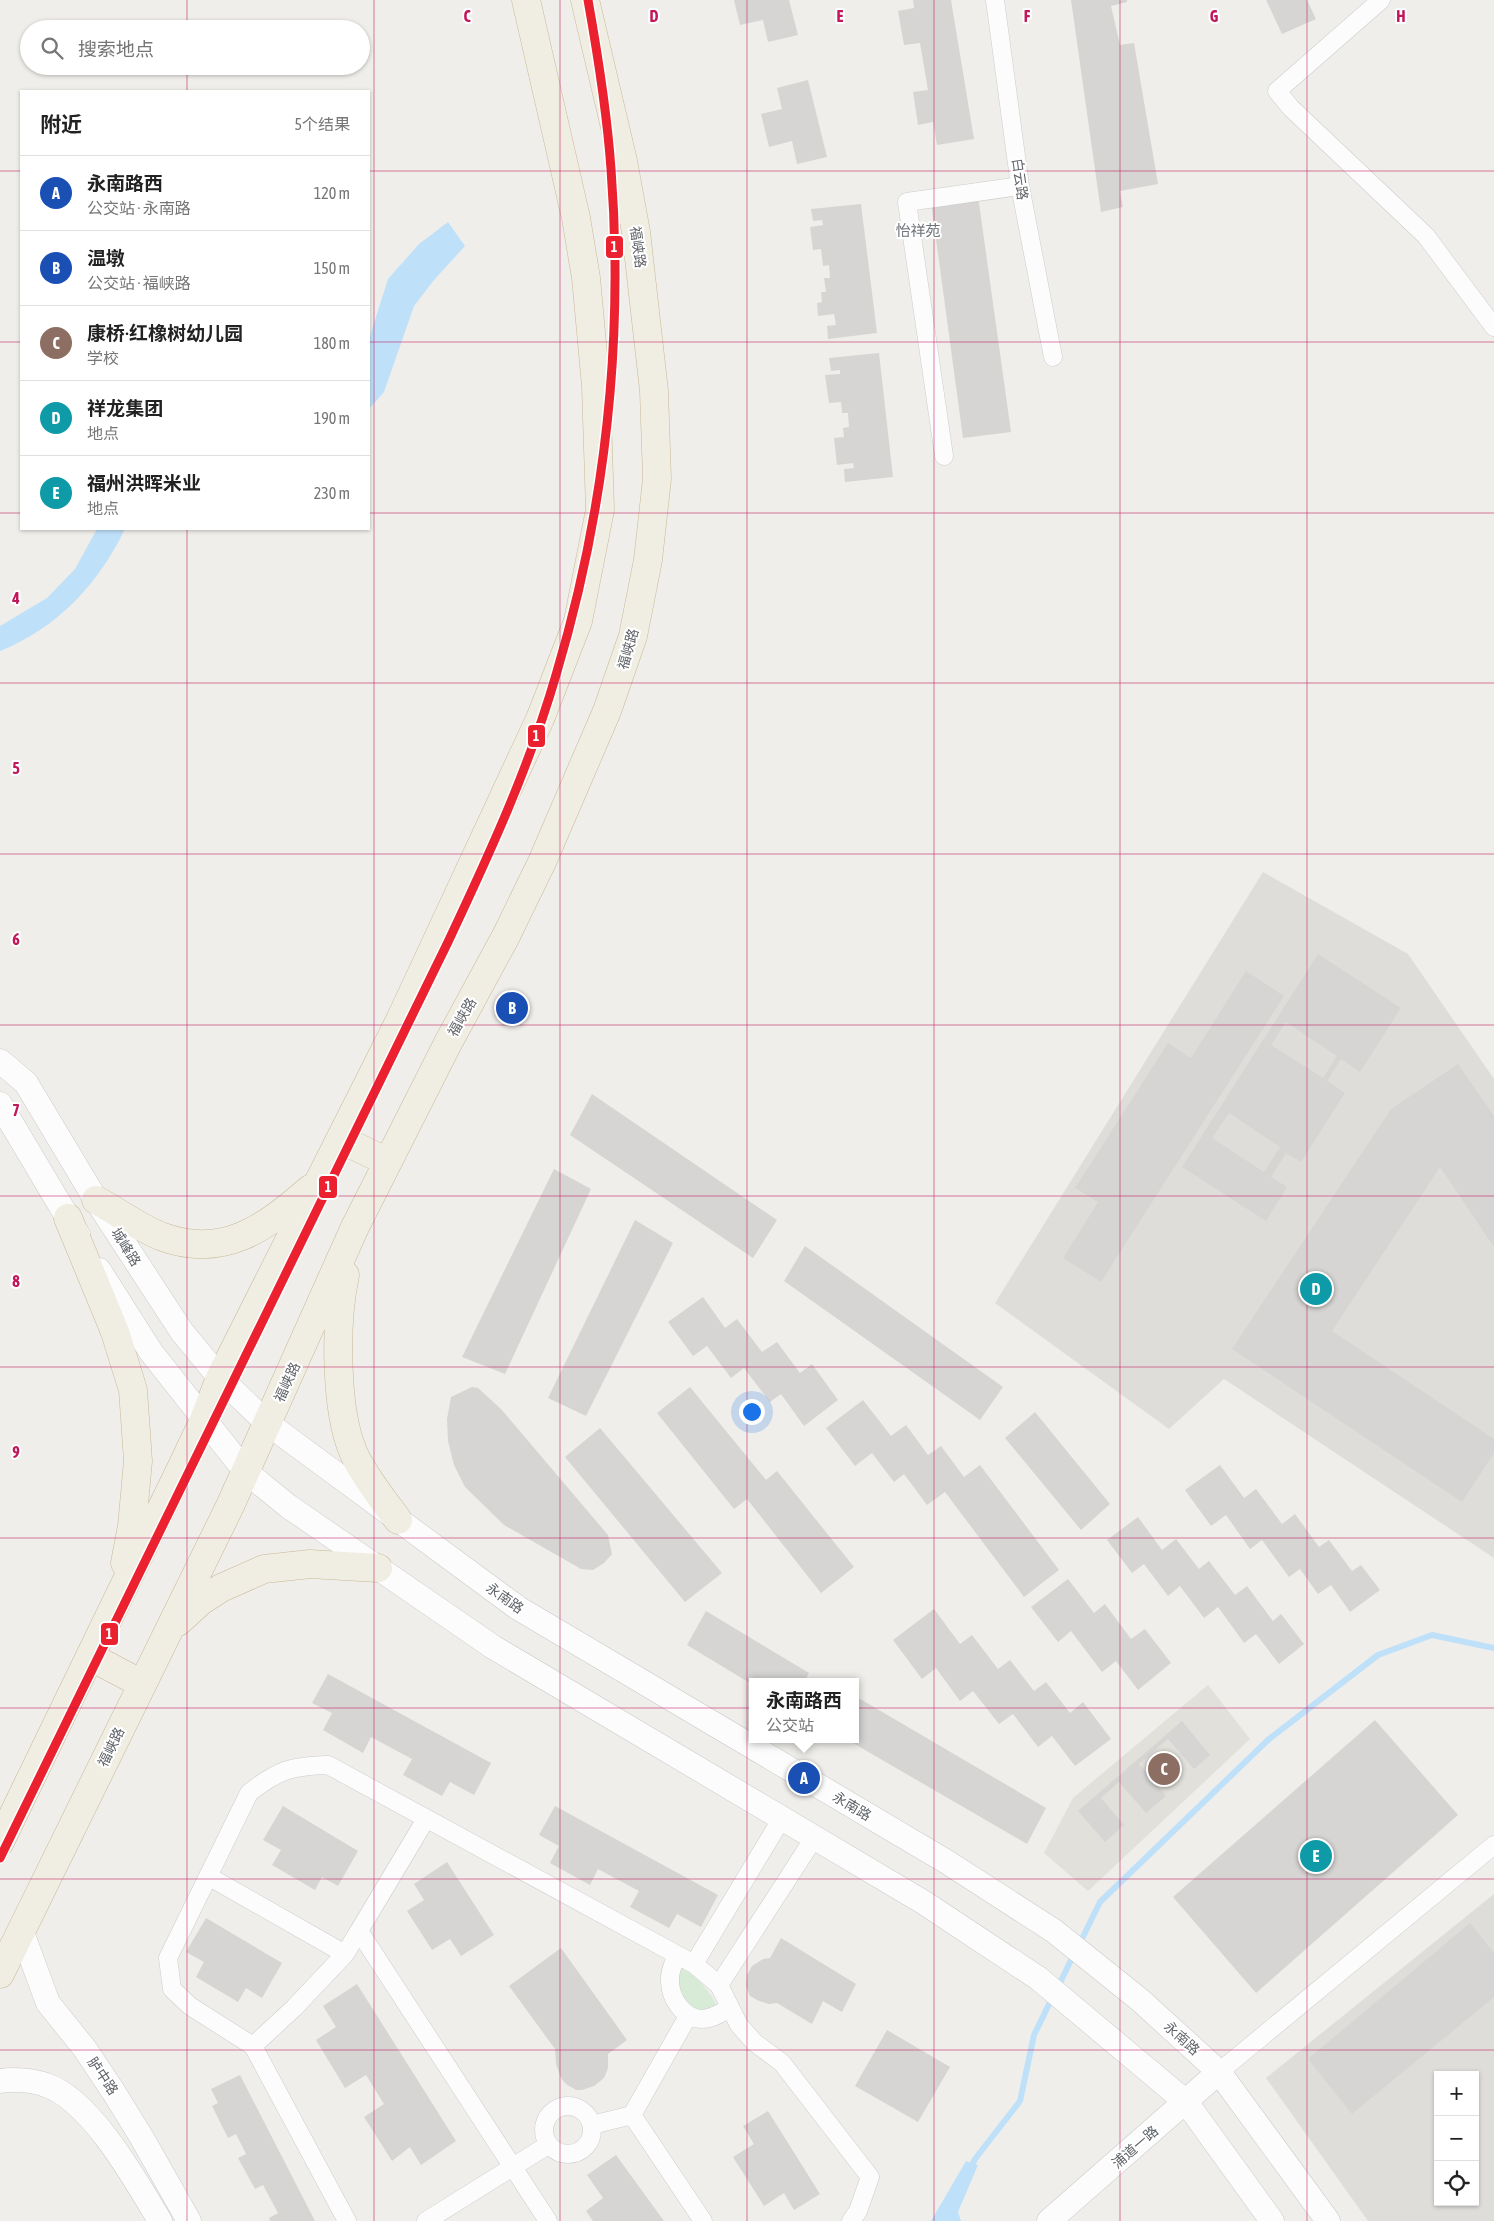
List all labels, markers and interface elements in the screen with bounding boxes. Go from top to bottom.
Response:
text: C [463,7,471,25]
text: D [650,7,659,25]
text: E [837,7,844,25]
text: F [1024,7,1031,25]
text: G [1210,7,1219,25]
text: H [1396,7,1406,25]
search box [20,20,370,75]
icon: search [38,34,66,62]
text: 搜索地点 [78,38,154,60]
text: 附近 [40,112,82,136]
text: 5个结果 [294,115,350,133]
street label: 白云路 [1009,157,1031,201]
text: 永南路西 [87,172,163,194]
text: A [52,184,60,202]
text: 120 m [314,184,350,202]
text: 公交站 · 永南路 [87,199,191,217]
district label: 怡祥苑 [895,222,941,239]
street label: 福峡路 [627,225,649,269]
line badge: 1 [605,235,624,259]
text: 1 [611,239,618,255]
text: 温墩 [87,247,125,269]
text: B [52,259,60,277]
text: 150 m [314,259,350,277]
text: 公交站 · 福峡路 [87,274,191,292]
text: 康桥·红橡树幼儿园 [87,322,243,344]
text: C [52,334,60,352]
text: 180 m [314,334,350,352]
text: 学校 [87,349,119,367]
text: 祥龙集团 [87,397,163,419]
text: D [52,409,60,427]
text: 190 m [314,409,350,427]
text: 地点 [87,424,119,442]
text: 福州洪晖米业 [87,472,201,494]
text: E [53,484,59,502]
text: 230 m [314,484,350,502]
text: 地点 [87,499,119,517]
text: 4 [11,589,20,607]
street label: 福峡路 [615,627,641,671]
line badge: 1 [527,724,546,748]
text: 1 [533,728,540,744]
text: 5 [12,759,20,777]
text: 6 [12,930,20,948]
pin: B [496,989,528,1027]
street label: 福峡路 [445,995,479,1039]
text: 7 [12,1101,20,1119]
line badge: 1 [318,1175,338,1199]
text: 1 [325,1179,332,1195]
street label: 城峰路 [108,1225,144,1269]
pin: D [1300,1270,1332,1308]
text: 8 [12,1272,20,1290]
street label: 福峡路 [271,1360,303,1404]
your location [739,1399,765,1425]
text: 9 [12,1443,20,1461]
street label: 永南路 [483,1579,527,1617]
line badge: 1 [100,1622,119,1646]
text: 1 [106,1626,113,1642]
popup [749,1678,859,1743]
text: 永南路西 [766,1689,842,1711]
text: 公交站 [766,1716,814,1734]
street label: 福峡路 [95,1725,127,1769]
pin: C [1148,1750,1180,1788]
pin: A [788,1759,820,1797]
street label: 永南路 [830,1788,874,1824]
pin: E [1300,1837,1332,1875]
street label: 永南路 [1161,2018,1203,2058]
street label: 胪中路 [85,2054,121,2098]
map controls [1434,2071,1479,2206]
button: + [1434,2071,1479,2116]
button: − [1434,2116,1479,2161]
street label: 浦道一路 [1109,2123,1161,2171]
button: locate [1434,2161,1479,2206]

